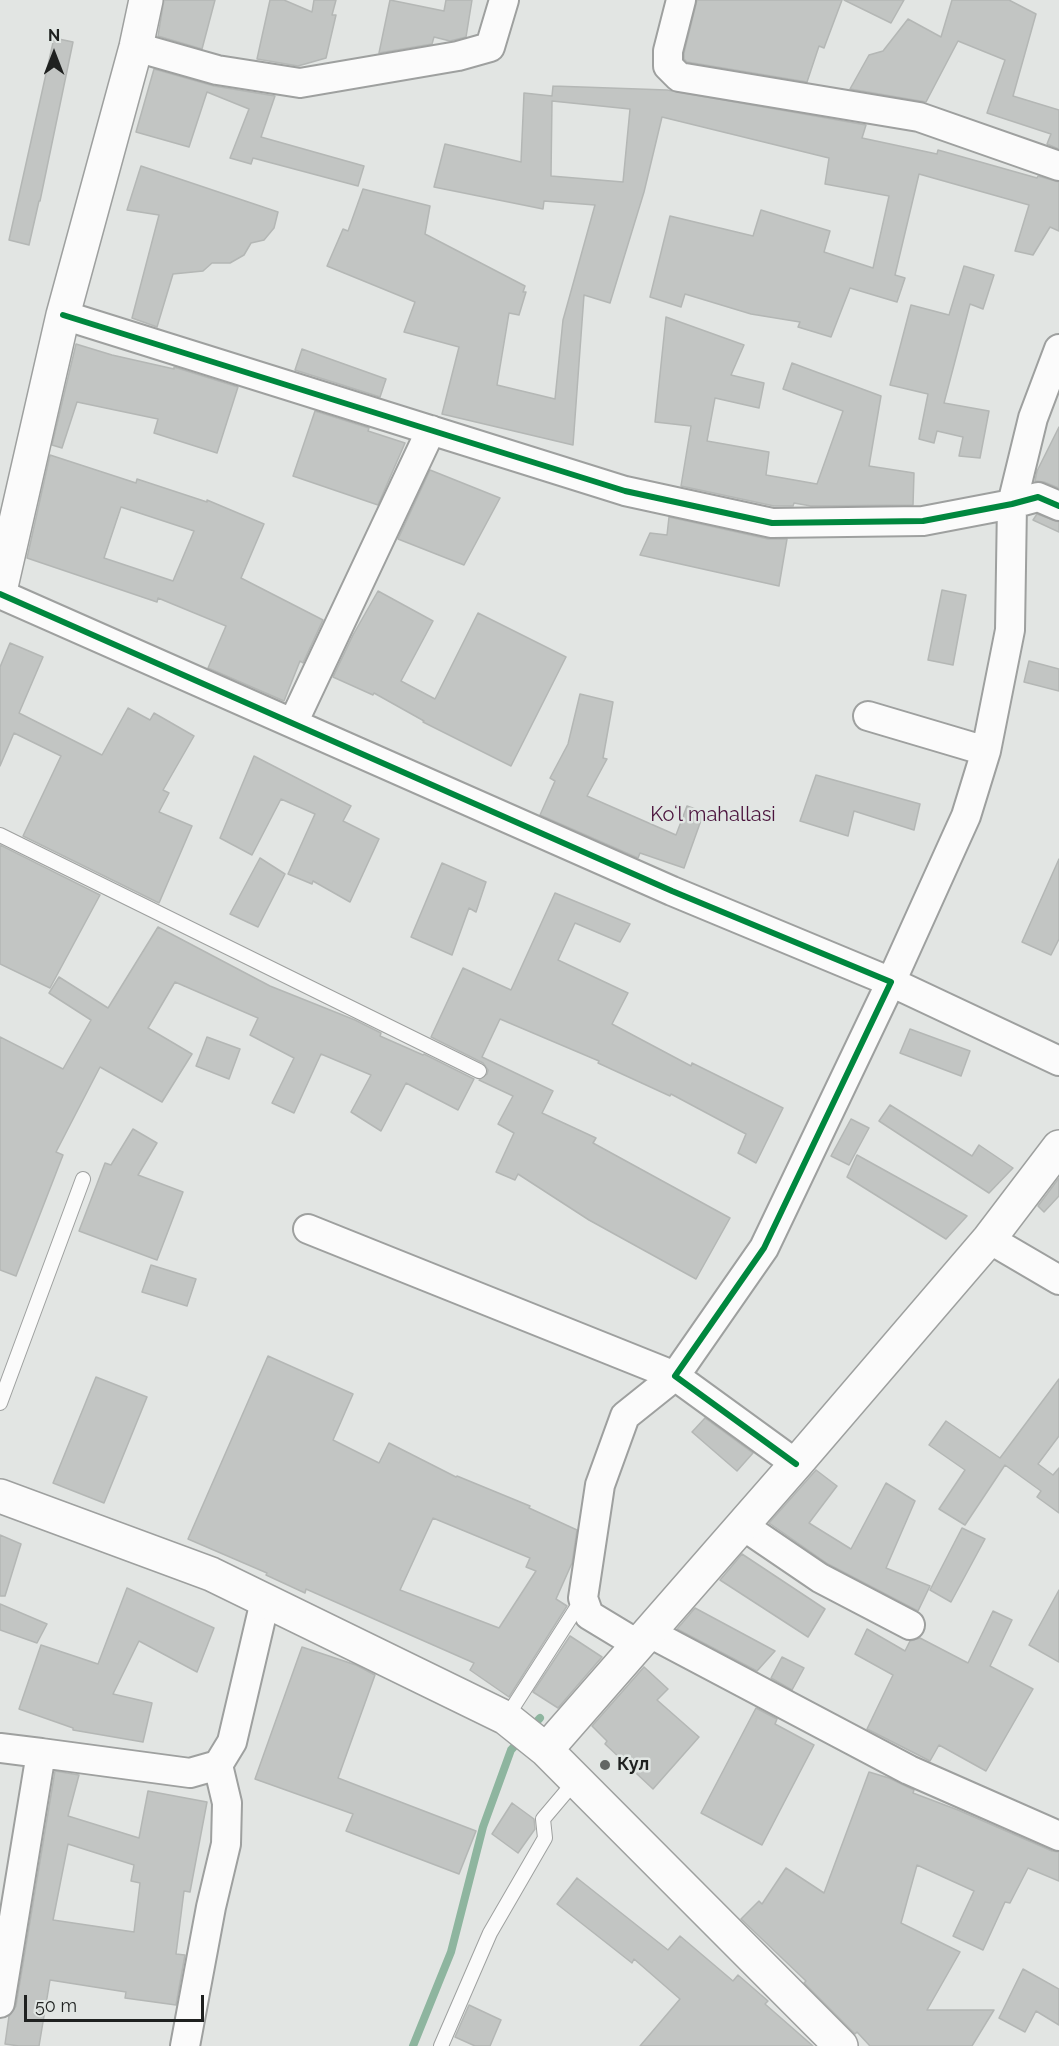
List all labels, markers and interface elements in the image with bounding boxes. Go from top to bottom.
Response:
north arrow [24,24,84,84]
text: N [48,26,60,45]
district label: Koʻl mahallasi [650,803,776,827]
place label: Кул [617,1754,649,1776]
marker: Кул [598,1758,612,1772]
scale bar [27,1983,207,2021]
text: 50 m [35,1995,77,2016]

